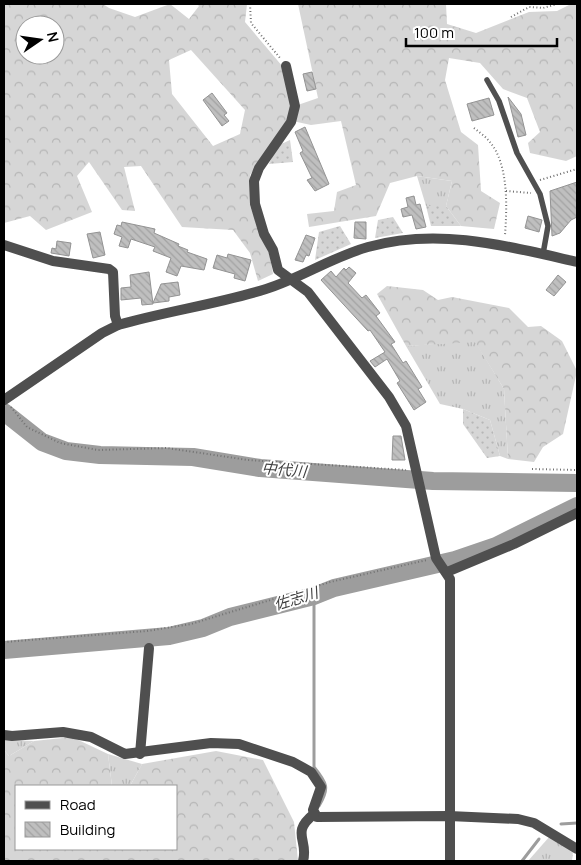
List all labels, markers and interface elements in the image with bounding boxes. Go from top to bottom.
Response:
north arrow [15,15,65,65]
scale bar [406,15,557,47]
text: 100 m [414,22,454,43]
text: N [43,30,64,44]
water label: 中代川 [261,457,309,482]
water label: 佐志川 [271,581,322,615]
legend [15,785,178,850]
text: Road [60,794,96,815]
text: Building [60,819,115,840]

